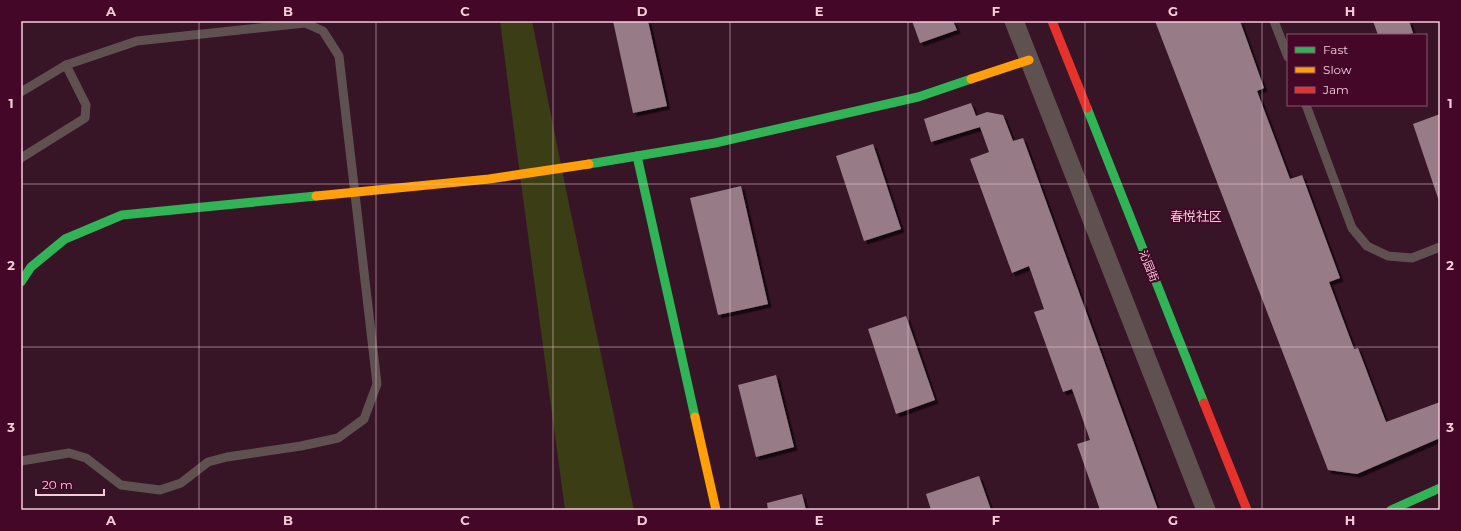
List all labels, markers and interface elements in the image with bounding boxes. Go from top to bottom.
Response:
text: A [105,3,117,19]
text: B [283,3,293,19]
text: C [460,3,470,19]
text: D [637,3,648,19]
text: E [815,3,824,19]
text: F [992,3,1000,19]
text: G [1168,3,1178,19]
text: H [1345,3,1355,19]
legend [1287,34,1427,106]
text: Fast [1323,42,1348,57]
text: Slow [1323,62,1352,77]
text: Jam [1322,82,1349,97]
text: 1 [8,95,14,111]
text: 1 [1447,95,1453,111]
district label: 春悦社区 [1170,208,1222,224]
street label: 沁园街 [1136,248,1162,284]
text: 2 [7,257,15,273]
text: 2 [1446,257,1454,273]
text: 3 [6,419,15,435]
text: 3 [1445,419,1454,435]
scale bar [36,471,104,497]
text: 20 m [42,477,73,492]
text: A [105,512,117,528]
text: B [283,512,293,528]
text: C [460,512,470,528]
text: D [637,512,648,528]
text: E [815,512,824,528]
text: F [992,512,1000,528]
text: G [1168,512,1178,528]
text: H [1345,512,1355,528]

